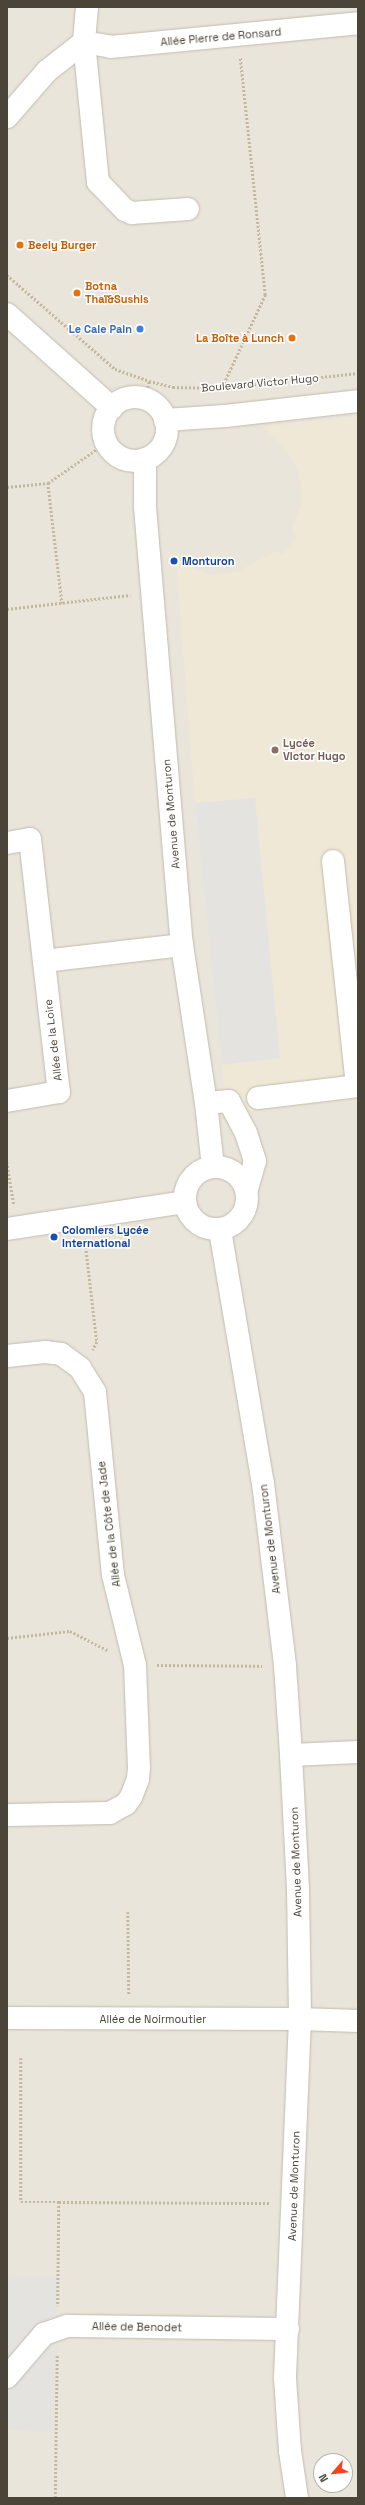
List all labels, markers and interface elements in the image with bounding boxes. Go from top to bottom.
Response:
street label: Allée Pierre de Ronsard [160,25,282,49]
place label: Beely Burger [28,238,96,252]
marker: Beely Burger [15,240,25,250]
place label: Botna Thaï&Sushis [85,280,149,306]
marker: Botna Thaï&Sushis [72,288,82,298]
place label: Le Cale Pain [69,322,132,336]
marker: Le Cale Pain [135,324,145,334]
place label: La Boîte à Lunch [196,331,284,345]
marker: La Boîte à Lunch [287,333,297,343]
street label: Boulevard Victor Hugo [201,371,319,395]
place label: Monturon [182,554,235,568]
marker: Monturon [169,556,179,566]
place label: Lycée Victor Hugo [283,737,345,763]
marker: Lycée Victor Hugo [270,745,280,755]
street label: Avenue de Monturon [160,758,182,870]
street label: Allée de la Loire [41,998,65,1082]
place label: Colomiers Lycée International [62,1224,149,1250]
marker: Colomiers Lycée International [49,1232,59,1242]
street label: Allée de la Côte de Jade [95,1460,123,1588]
street label: Avenue de Monturon [257,1483,283,1595]
street label: Avenue de Monturon [287,1807,305,1917]
street label: Allée de Noirmoutier [100,2012,206,2026]
street label: Avenue de Monturon [285,2131,303,2241]
street label: Allée de Benodet [92,2320,182,2334]
north arrow [313,2453,353,2493]
text: N [315,2472,331,2485]

